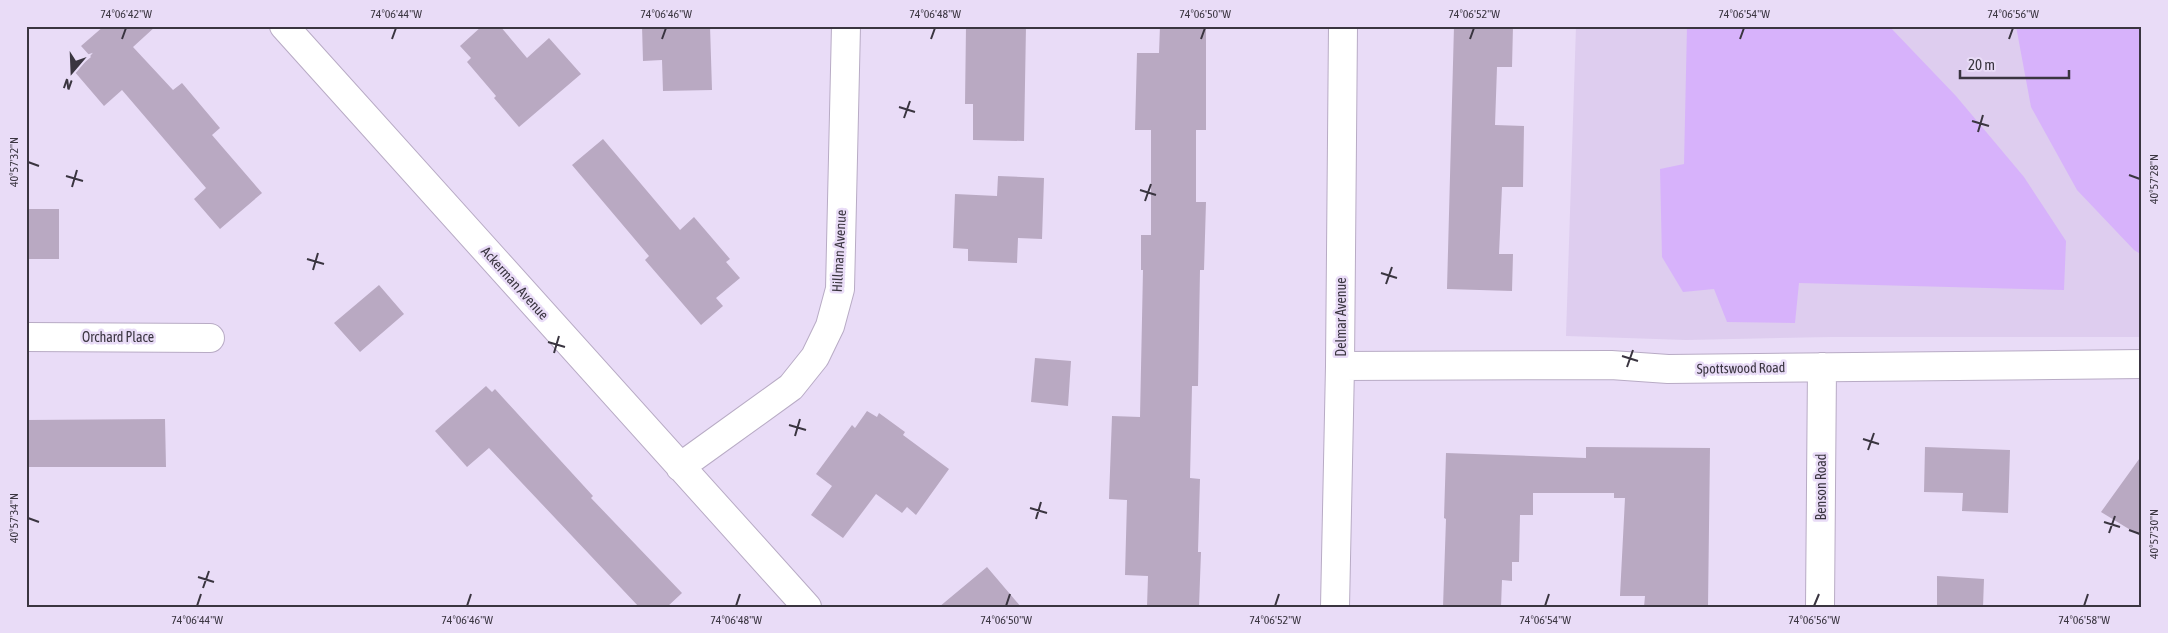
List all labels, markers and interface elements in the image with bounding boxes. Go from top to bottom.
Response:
text: 74°06'42"W [100,7,152,21]
text: 74°06'44"W [370,7,422,21]
text: 74°06'46"W [640,7,692,21]
text: 74°06'48"W [909,7,961,21]
text: 74°06'50"W [1179,7,1231,21]
text: 74°06'52"W [1448,7,1500,21]
text: 74°06'54"W [1718,7,1770,21]
text: 74°06'56"W [1987,7,2039,21]
north arrow [48,48,98,98]
scale bar [1960,48,2069,80]
text: 20 m [1968,56,1995,73]
text: N [61,75,74,93]
text: 40°57'32"N [7,137,21,187]
text: 40°57'28"N [2147,154,2161,204]
street label: Hillman Avenue [829,209,849,293]
street label: Ackerman Avenue [478,243,552,323]
street label: Delmar Avenue [1333,277,1349,357]
street label: Orchard Place [82,329,154,345]
street label: Spottswood Road [1696,359,1786,377]
street label: Benson Road [1813,454,1829,520]
text: 40°57'34"N [7,493,21,543]
text: 40°57'30"N [2147,509,2161,559]
text: 74°06'44"W [171,613,223,627]
text: 74°06'46"W [441,613,493,627]
text: 74°06'48"W [710,613,762,627]
text: 74°06'50"W [980,613,1032,627]
text: 74°06'52"W [1249,613,1301,627]
text: 74°06'54"W [1519,613,1571,627]
text: 74°06'56"W [1788,613,1840,627]
text: 74°06'58"W [2058,613,2110,627]

